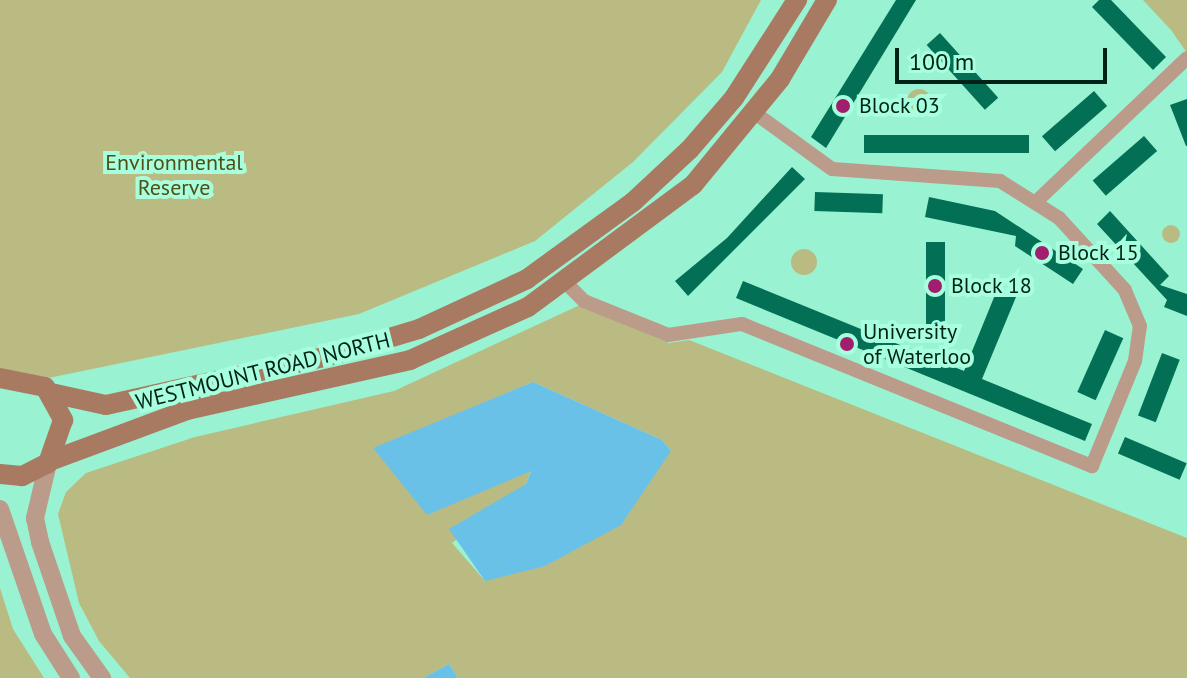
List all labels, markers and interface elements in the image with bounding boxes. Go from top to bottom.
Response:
scale bar [899,32,1111,82]
text: 100 m [909,46,974,77]
place label: Block 03 [859,93,940,119]
marker: Block 03 [834,97,852,115]
park label: Environmental Reserve [105,149,243,200]
place label: Block 15 [1058,240,1139,266]
marker: Block 15 [1033,244,1051,262]
place label: Block 18 [951,273,1032,299]
marker: Block 18 [926,277,944,295]
place label: University of Waterloo [863,318,972,370]
street label: WESTMOUNT ROAD NORTH [133,327,393,415]
marker: University of Waterloo [838,335,856,353]

